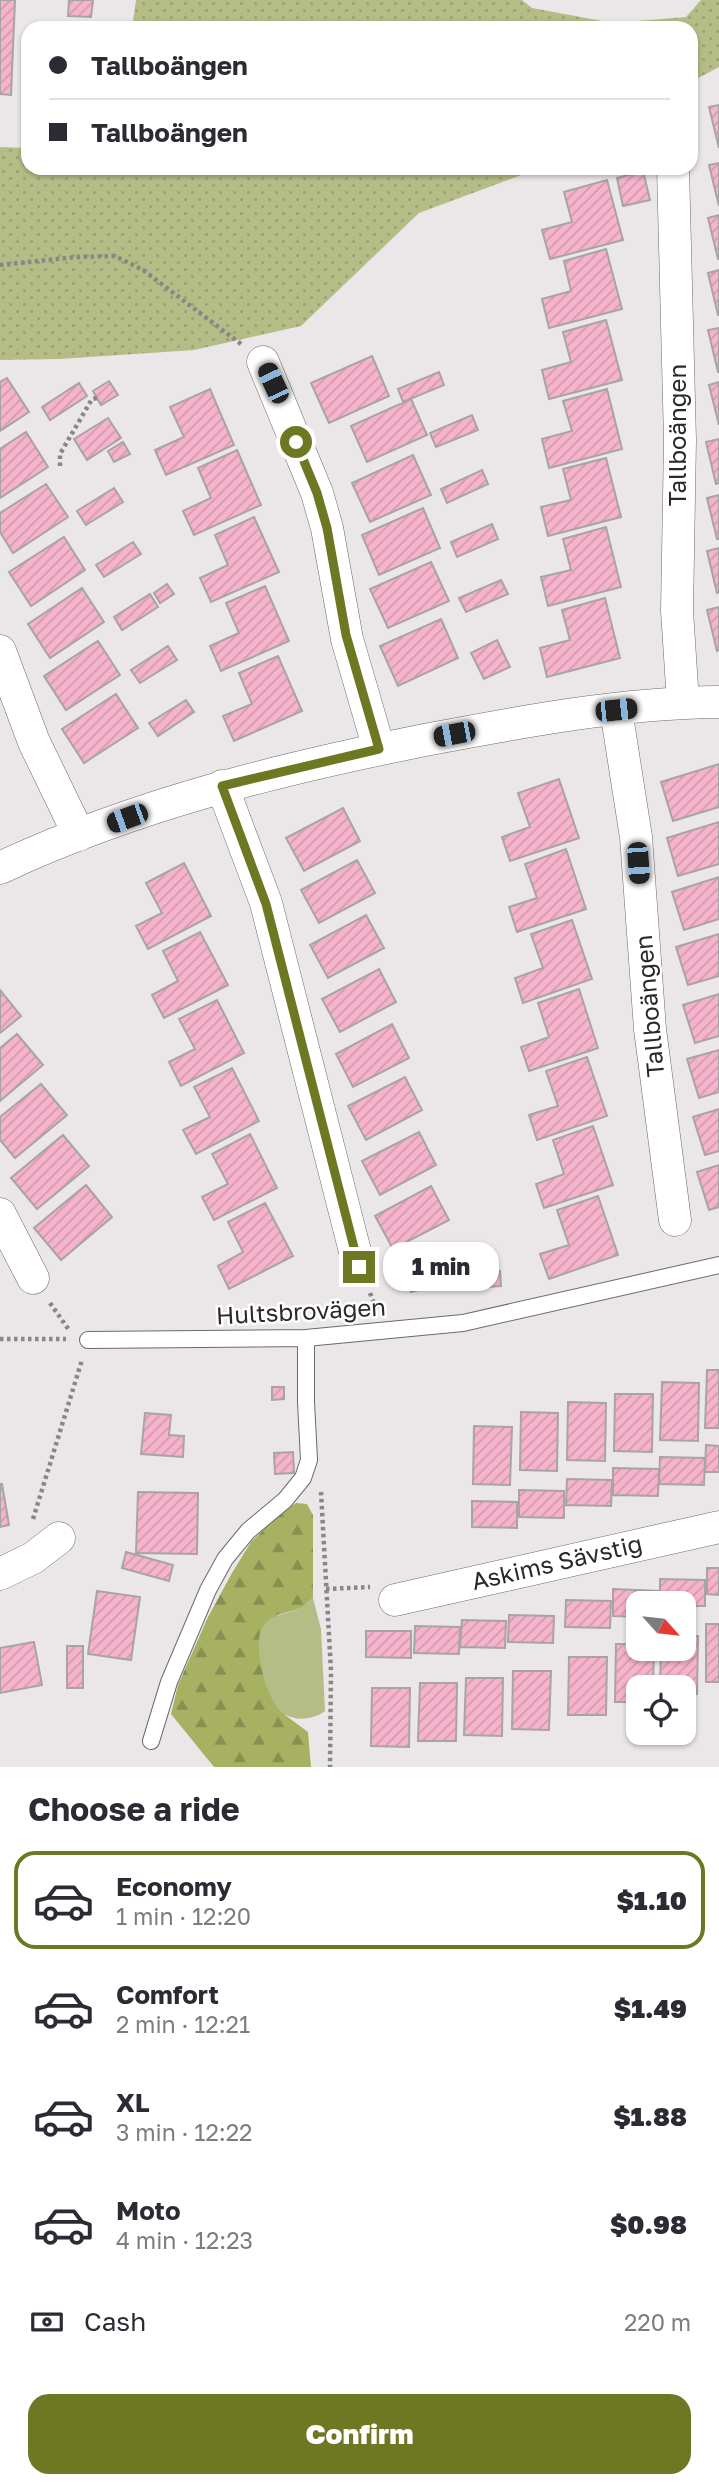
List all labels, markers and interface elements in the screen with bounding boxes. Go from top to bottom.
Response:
text: Tallboängen [91,50,248,81]
text: Tallboängen [91,117,248,148]
car [255,360,292,406]
street label: Tallboängen [662,364,691,506]
route start [280,426,312,458]
car [595,697,638,723]
car [432,720,477,748]
car [104,801,151,835]
car [627,841,650,885]
street label: Tallboängen [628,934,669,1078]
callout: 1 min [384,1242,499,1292]
route end [343,1251,375,1283]
text: 1 min [412,1252,470,1280]
street label: Hultsbrovägen [215,1292,387,1329]
street label: Askims Sävstig [469,1528,645,1595]
north arrow [626,1591,696,1661]
map controls [626,1591,696,1745]
button: locate [626,1675,696,1745]
text: Choose a ride [28,1790,240,1828]
icon: car [32,1869,95,1932]
text: Economy [116,1871,232,1902]
text: $1.10 [616,1885,687,1916]
text: 1 min · 12:20 [116,1902,251,1930]
icon: car [32,1977,95,2040]
text: Comfort [116,1979,219,2010]
text: $1.49 [614,1993,687,2024]
text: 2 min · 12:21 [116,2010,250,2038]
icon: car [32,2085,95,2148]
text: XL [116,2087,150,2118]
text: $1.88 [613,2101,687,2132]
text: 3 min · 12:22 [116,2118,252,2146]
icon: car [32,2193,95,2256]
text: Moto [116,2195,181,2226]
text: $0.98 [610,2209,687,2240]
text: 4 min · 12:23 [116,2226,253,2254]
icon: cash [28,2303,66,2341]
text: Cash [84,2306,146,2337]
text: 220 m [624,2308,691,2336]
button: Confirm [28,2394,691,2474]

